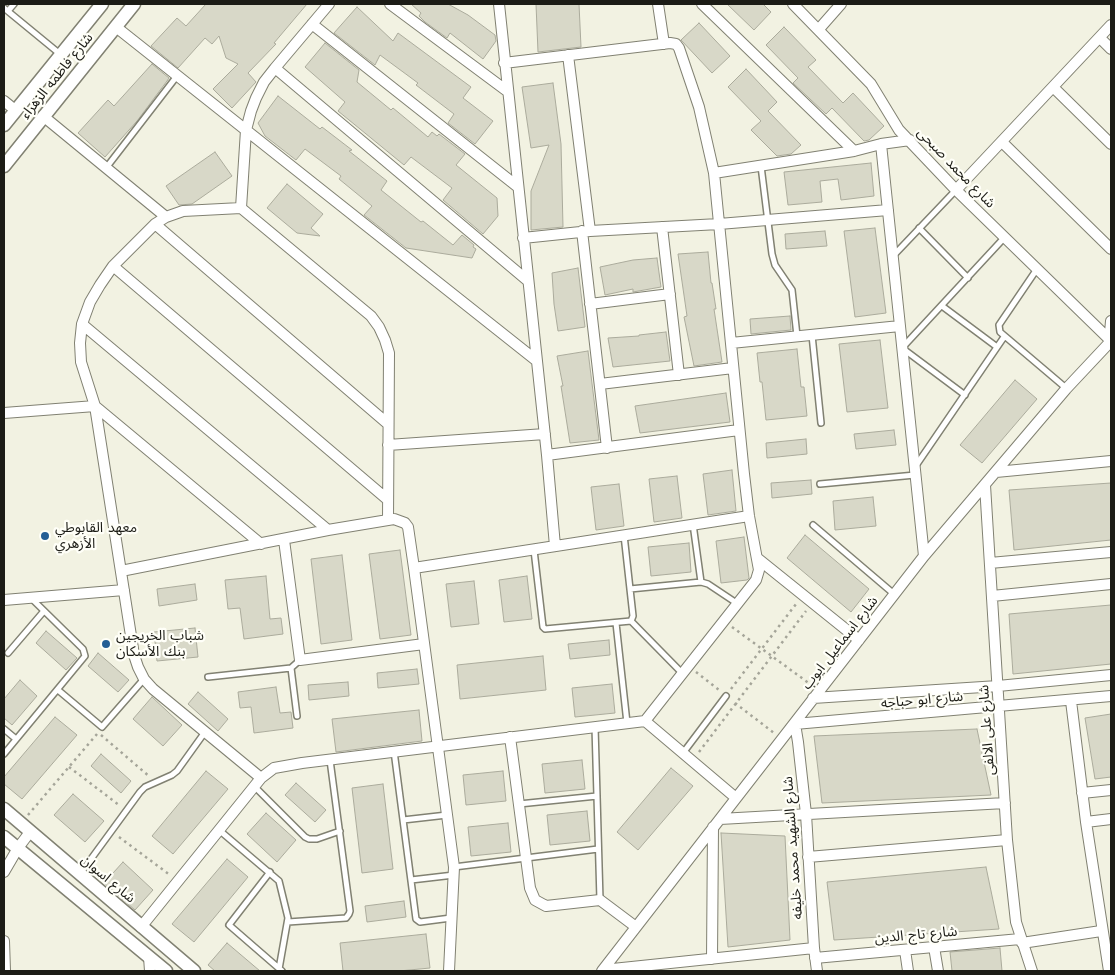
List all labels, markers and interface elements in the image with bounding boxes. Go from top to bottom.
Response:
street label: شارع فاطمه الزهراء [17,30,97,122]
street label: شارع محمد صبحى [913,124,999,212]
place label: معهد القابوطي الأزهري [55,520,137,552]
marker: معهد القابوطي الأزهري [39,530,51,542]
street label: شارع اسماعيل ايوب [798,593,882,693]
place label: شباب الخريجين بنك الأسكان [116,628,204,660]
marker: شباب الخريجين بنك الأسكان [100,638,112,650]
street label: شارع على الالفى [975,684,999,776]
street label: شارع ابو حباجه [880,688,964,712]
street label: شارع الشهيد محمد خليفه [780,776,806,920]
street label: شارع اسوان [77,851,139,907]
street label: شارع تاج الدين [874,923,958,947]

